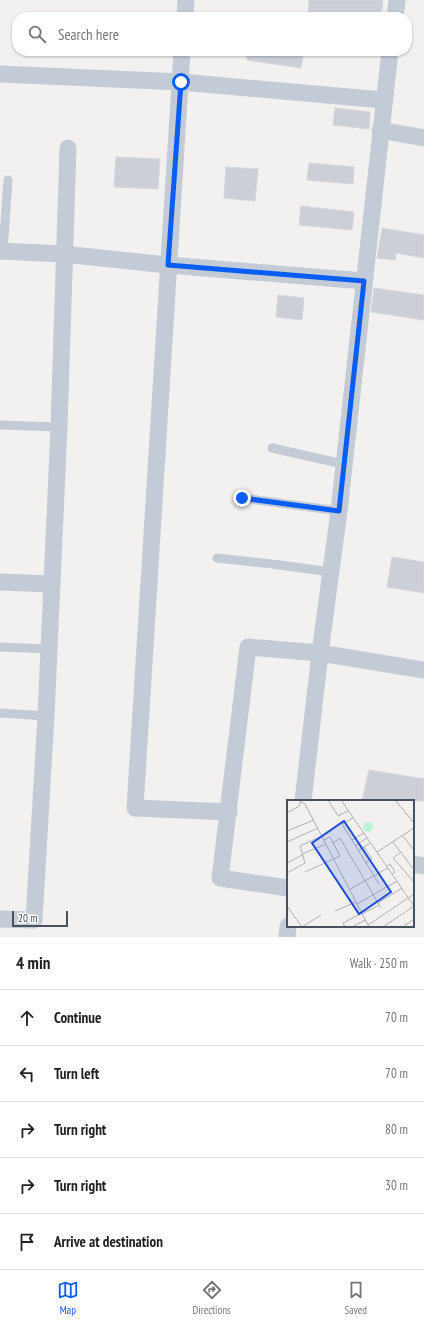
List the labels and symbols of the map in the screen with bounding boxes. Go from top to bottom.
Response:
route start [172,73,190,91]
route end [233,489,251,507]
inset map [287,800,414,927]
scale bar [12,909,68,928]

